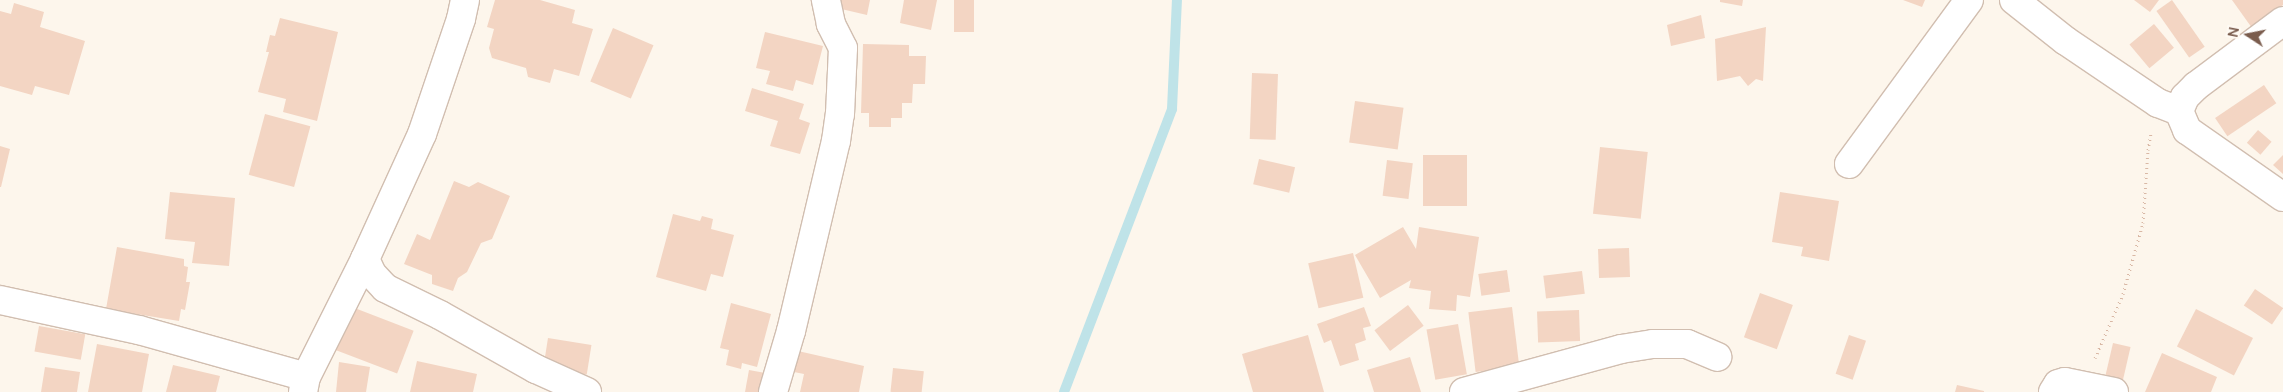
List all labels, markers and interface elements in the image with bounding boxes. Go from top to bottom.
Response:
north arrow [2223,10,2273,60]
text: N [2222,25,2243,39]

